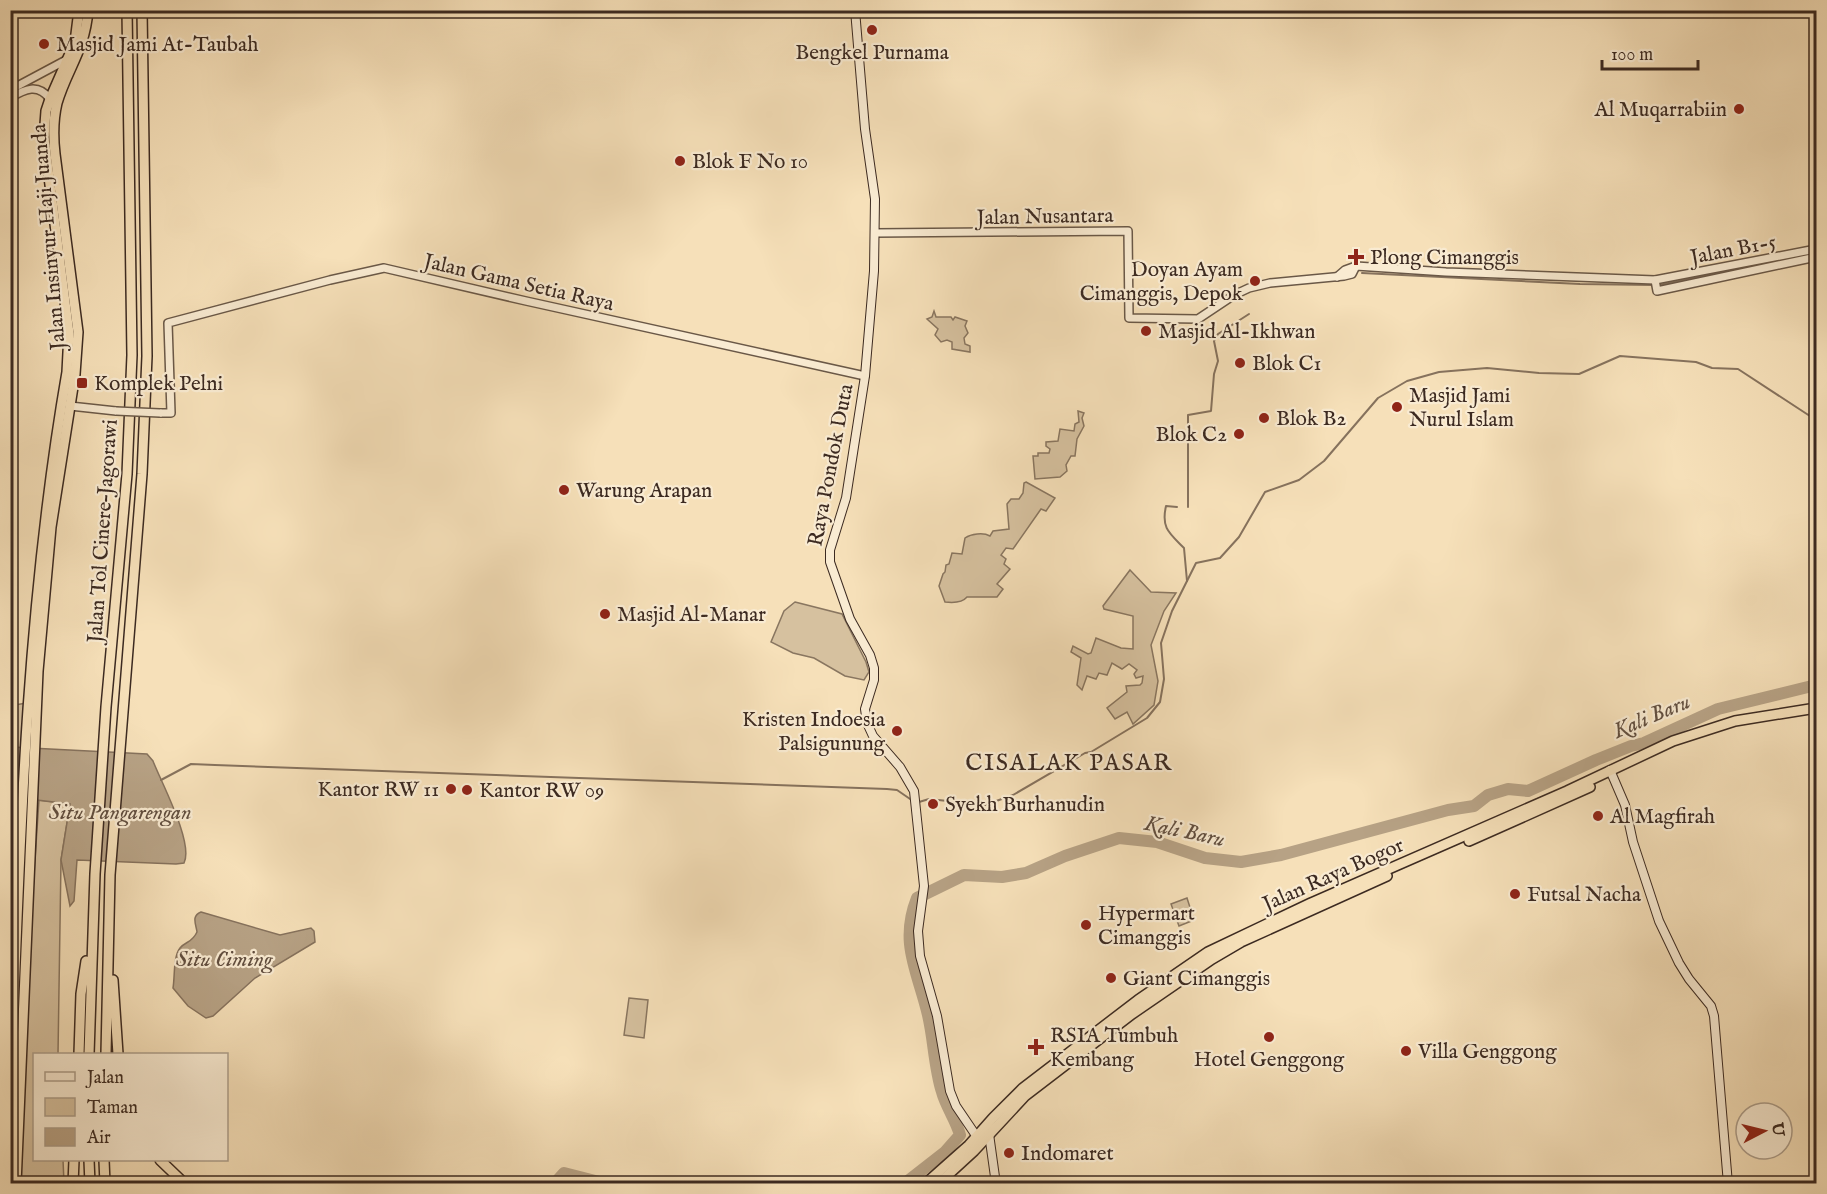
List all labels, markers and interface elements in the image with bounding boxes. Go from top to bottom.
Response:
marker: Bengkel Purnama [865,23,879,37]
place label: Masjid Jami At-Taubah [56,32,258,59]
scale bar [1602,33,1698,71]
marker: Masjid Jami At-Taubah [37,37,51,51]
place label: Bengkel Purnama [795,40,950,67]
text: 100 m [1611,44,1653,67]
place label: Al Muqarrabiin [1593,97,1727,124]
marker: Al Muqarrabiin [1732,102,1746,116]
street label: Jalan Insinyur Haji Juanda [26,122,73,353]
place label: Blok F No 10 [692,149,808,176]
marker: Blok F No 10 [673,154,687,168]
street label: Jalan Nusantara [974,203,1115,232]
street label: Jalan B1-5 [1686,229,1779,272]
place label: Plong Cimanggis [1370,245,1519,272]
street label: Jalan Gama Setia Raya [419,248,617,319]
marker: Plong Cimanggis [1347,248,1365,266]
place label: Doyan Ayam Cimanggis, Depok [1080,257,1244,308]
marker: Doyan Ayam Cimanggis, Depok [1248,274,1262,288]
place label: Masjid Al-Ikhwan [1158,319,1315,346]
marker: Masjid Al-Ikhwan [1139,324,1153,338]
place label: Blok C1 [1252,351,1321,378]
marker: Blok C1 [1233,356,1247,370]
place label: Komplek Pelni [94,371,223,398]
marker: Komplek Pelni [75,376,89,390]
street label: Raya Pondok Duta [802,381,861,549]
place label: Masjid Jami Nurul Islam [1409,383,1514,434]
marker: Masjid Jami Nurul Islam [1390,400,1404,414]
place label: Blok B2 [1276,406,1346,433]
marker: Blok B2 [1257,411,1271,425]
street label: Jalan Tol Cinere–Jagorawi [82,418,125,646]
place label: Blok C2 [1156,422,1227,449]
marker: Blok C2 [1232,427,1246,441]
place label: Warung Arapan [576,478,712,505]
marker: Warung Arapan [557,483,571,497]
place label: Masjid Al-Manar [617,602,766,629]
marker: Masjid Al-Manar [598,607,612,621]
water label: Kali Baru [1608,688,1695,746]
place label: Kristen Indoesia Palsigunung [742,707,886,758]
marker: Kristen Indoesia Palsigunung [890,724,904,738]
district label: CISALAK PASAR [965,748,1173,779]
place label: Kantor RW 11 [318,777,439,804]
place label: Kantor RW 09 [479,778,604,805]
marker: Kantor RW 11 [444,782,458,796]
marker: Kantor RW 09 [460,783,474,797]
place label: Syekh Burhanudin [945,792,1105,819]
marker: Syekh Burhanudin [926,797,940,811]
water label: Situ Pangarengan [49,799,191,827]
place label: Al Magfirah [1609,804,1715,831]
marker: Al Magfirah [1591,809,1605,823]
water label: Kali Baru [1141,810,1227,854]
street label: Jalan Raya Bogor [1257,832,1409,919]
place label: Futsal Nacha [1527,882,1642,909]
marker: Futsal Nacha [1508,887,1522,901]
place label: Hypermart Cimanggis [1098,901,1195,952]
marker: Hypermart Cimanggis [1079,918,1093,932]
water label: Situ Ciming [176,946,274,974]
place label: Giant Cimanggis [1123,966,1270,993]
marker: Giant Cimanggis [1104,971,1118,985]
place label: RSIA Tumbuh Kembang [1050,1023,1178,1074]
marker: Hotel Genggong [1262,1030,1276,1044]
marker: RSIA Tumbuh Kembang [1027,1038,1045,1056]
place label: Villa Genggong [1417,1039,1557,1066]
marker: Villa Genggong [1399,1044,1413,1058]
place label: Hotel Genggong [1194,1047,1345,1074]
legend [33,1053,228,1161]
text: Jalan [85,1067,124,1090]
text: Taman [87,1097,138,1120]
north arrow [1734,1101,1794,1161]
text: U [1766,1120,1788,1138]
text: Air [86,1127,111,1150]
place label: Indomaret [1021,1141,1114,1168]
marker: Indomaret [1002,1146,1016,1160]

